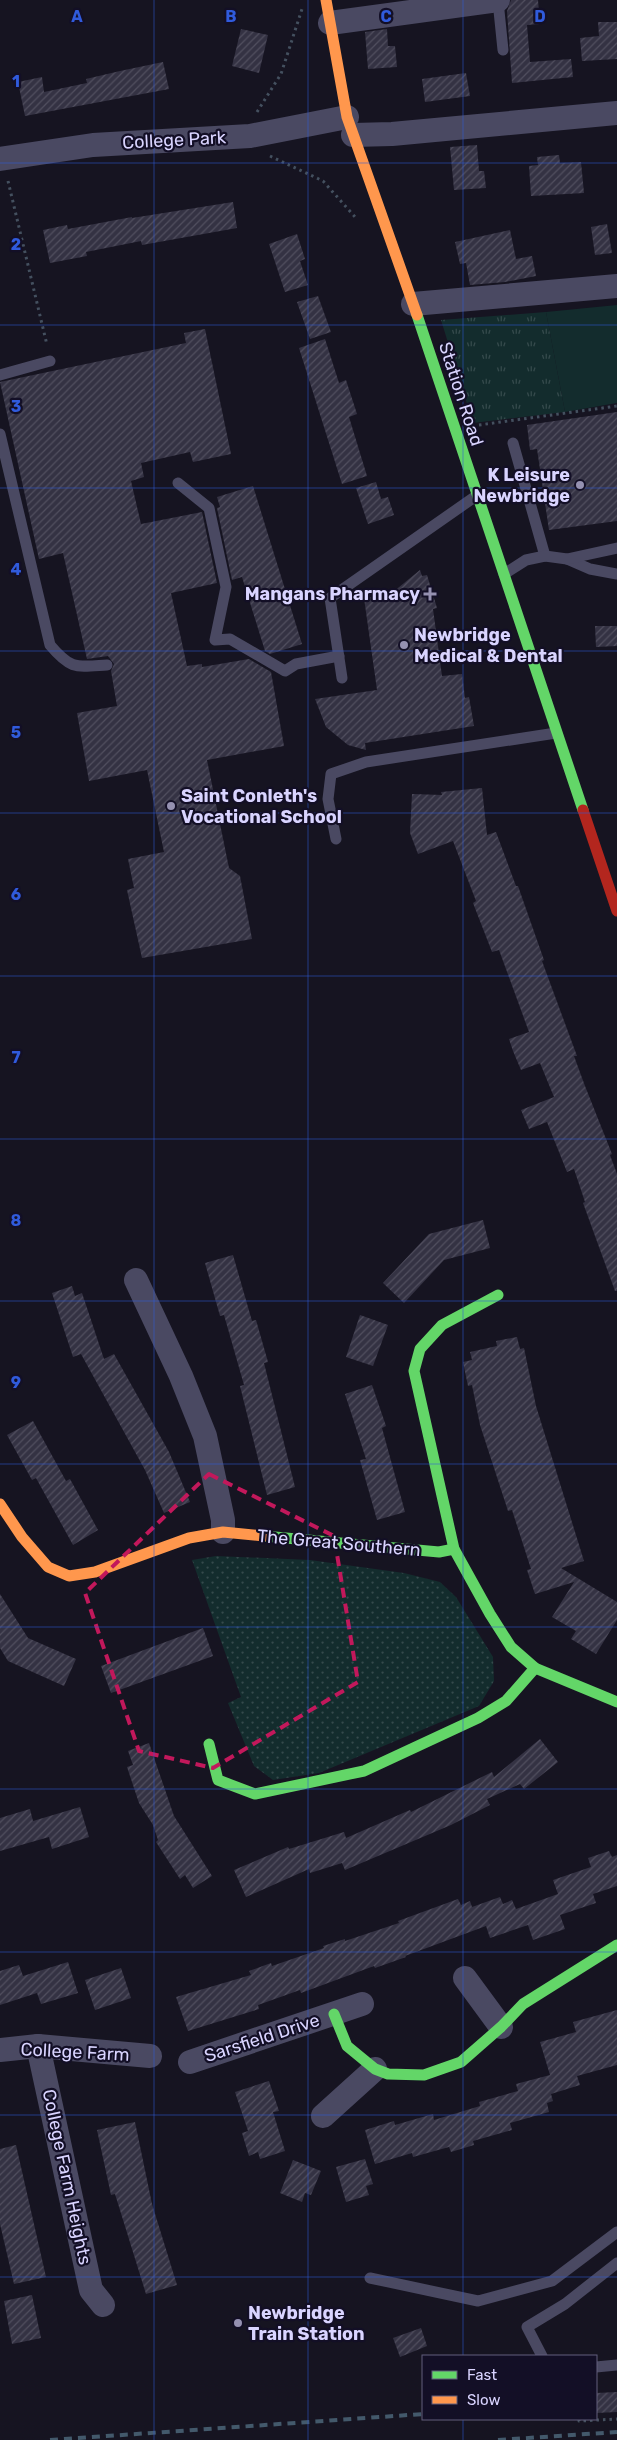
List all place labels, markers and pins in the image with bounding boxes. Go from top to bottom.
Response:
place label: K Leisure Newbridge [473,464,570,507]
marker: K Leisure Newbridge [574,479,586,491]
place label: Mangans Pharmacy [245,583,420,605]
marker: Mangans Pharmacy [424,588,436,600]
place label: Newbridge Medical & Dental [414,624,563,667]
marker: Newbridge Medical & Dental [398,639,410,651]
place label: Saint Conleth's Vocational School [181,785,342,828]
marker: Saint Conleth's Vocational School [165,800,177,812]
place label: Newbridge Train Station [248,2302,365,2345]
marker: Newbridge Train Station [232,2317,244,2329]

